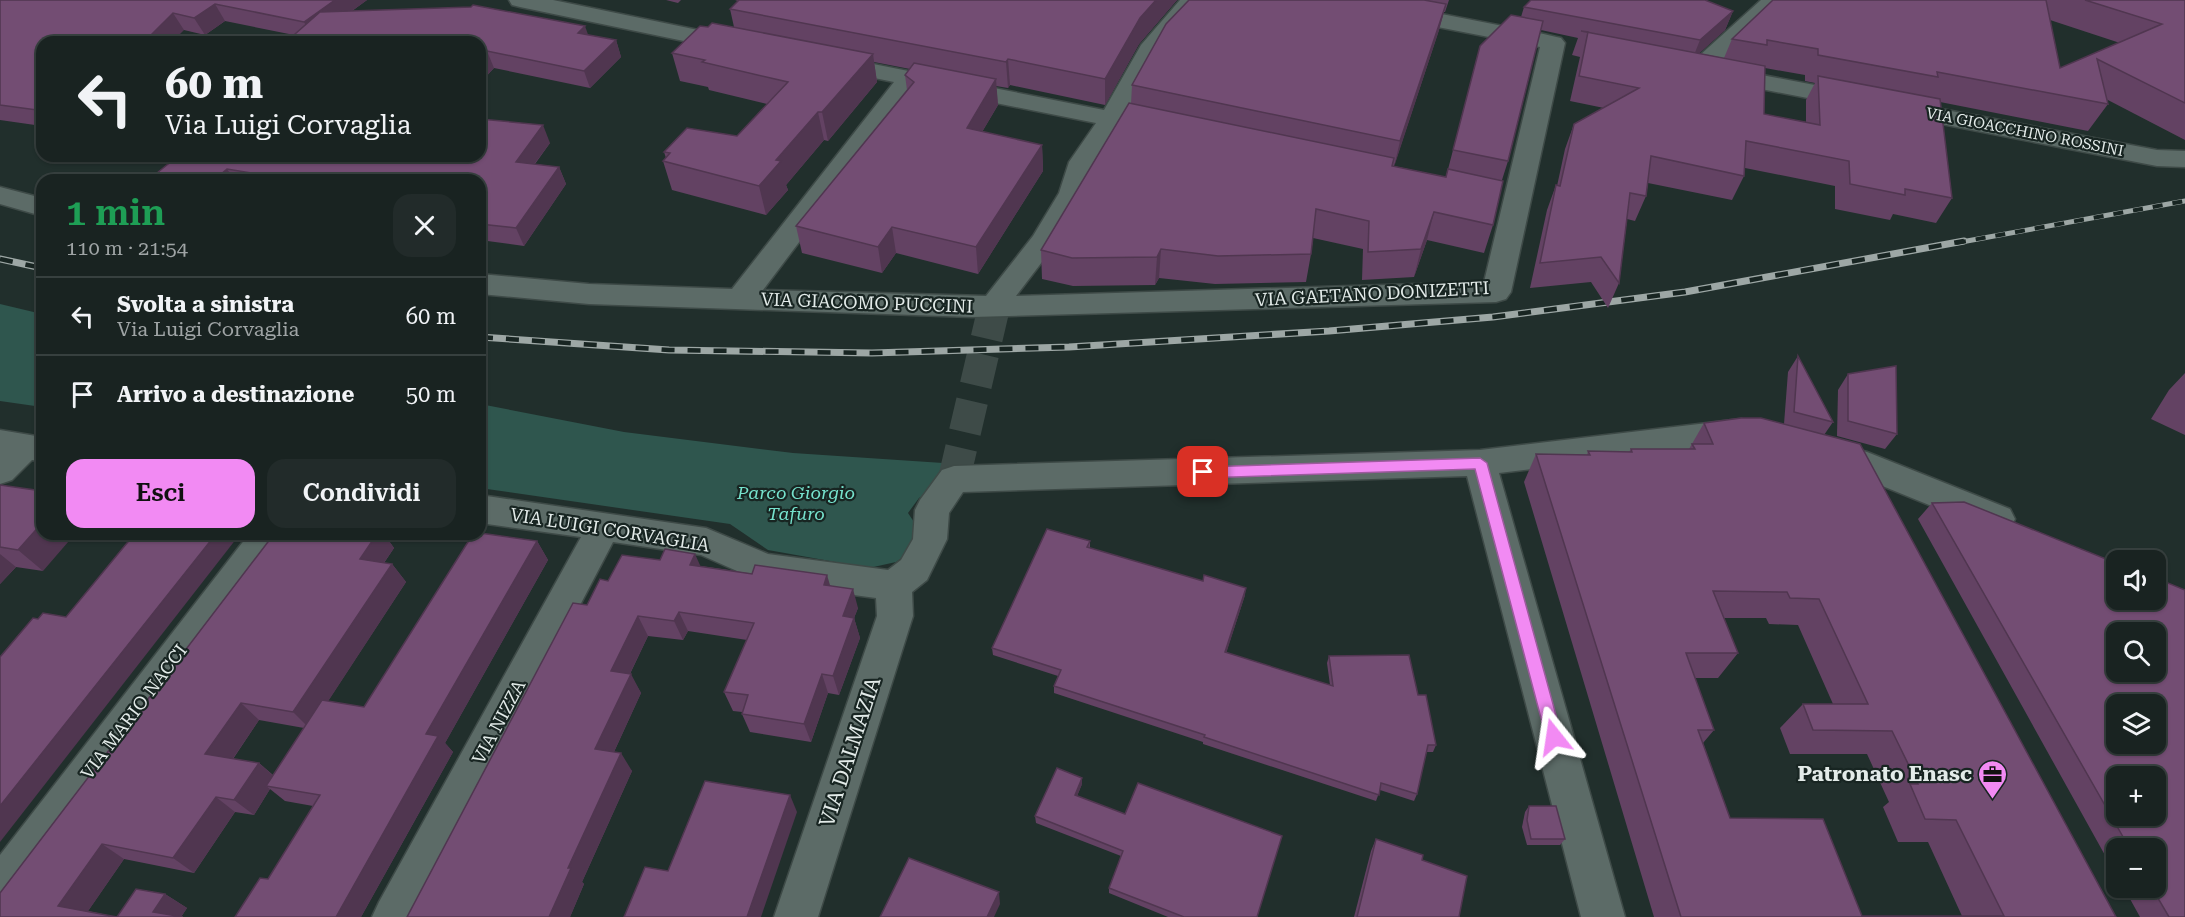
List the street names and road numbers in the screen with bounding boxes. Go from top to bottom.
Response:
street label: VIA GIOACCHINO ROSSINI [1925,104,2125,160]
street label: VIA GAETANO DONIZETTI [1254,277,1490,310]
street label: VIA GIACOMO PUCCINI [761,288,973,317]
street label: VIA LUIGI CORVAGLIA [509,503,712,556]
street label: VIA MARIO NACCI [76,640,191,783]
street label: VIA DALMAZIA [814,674,886,830]
street label: VIA NIZZA [468,676,530,767]

